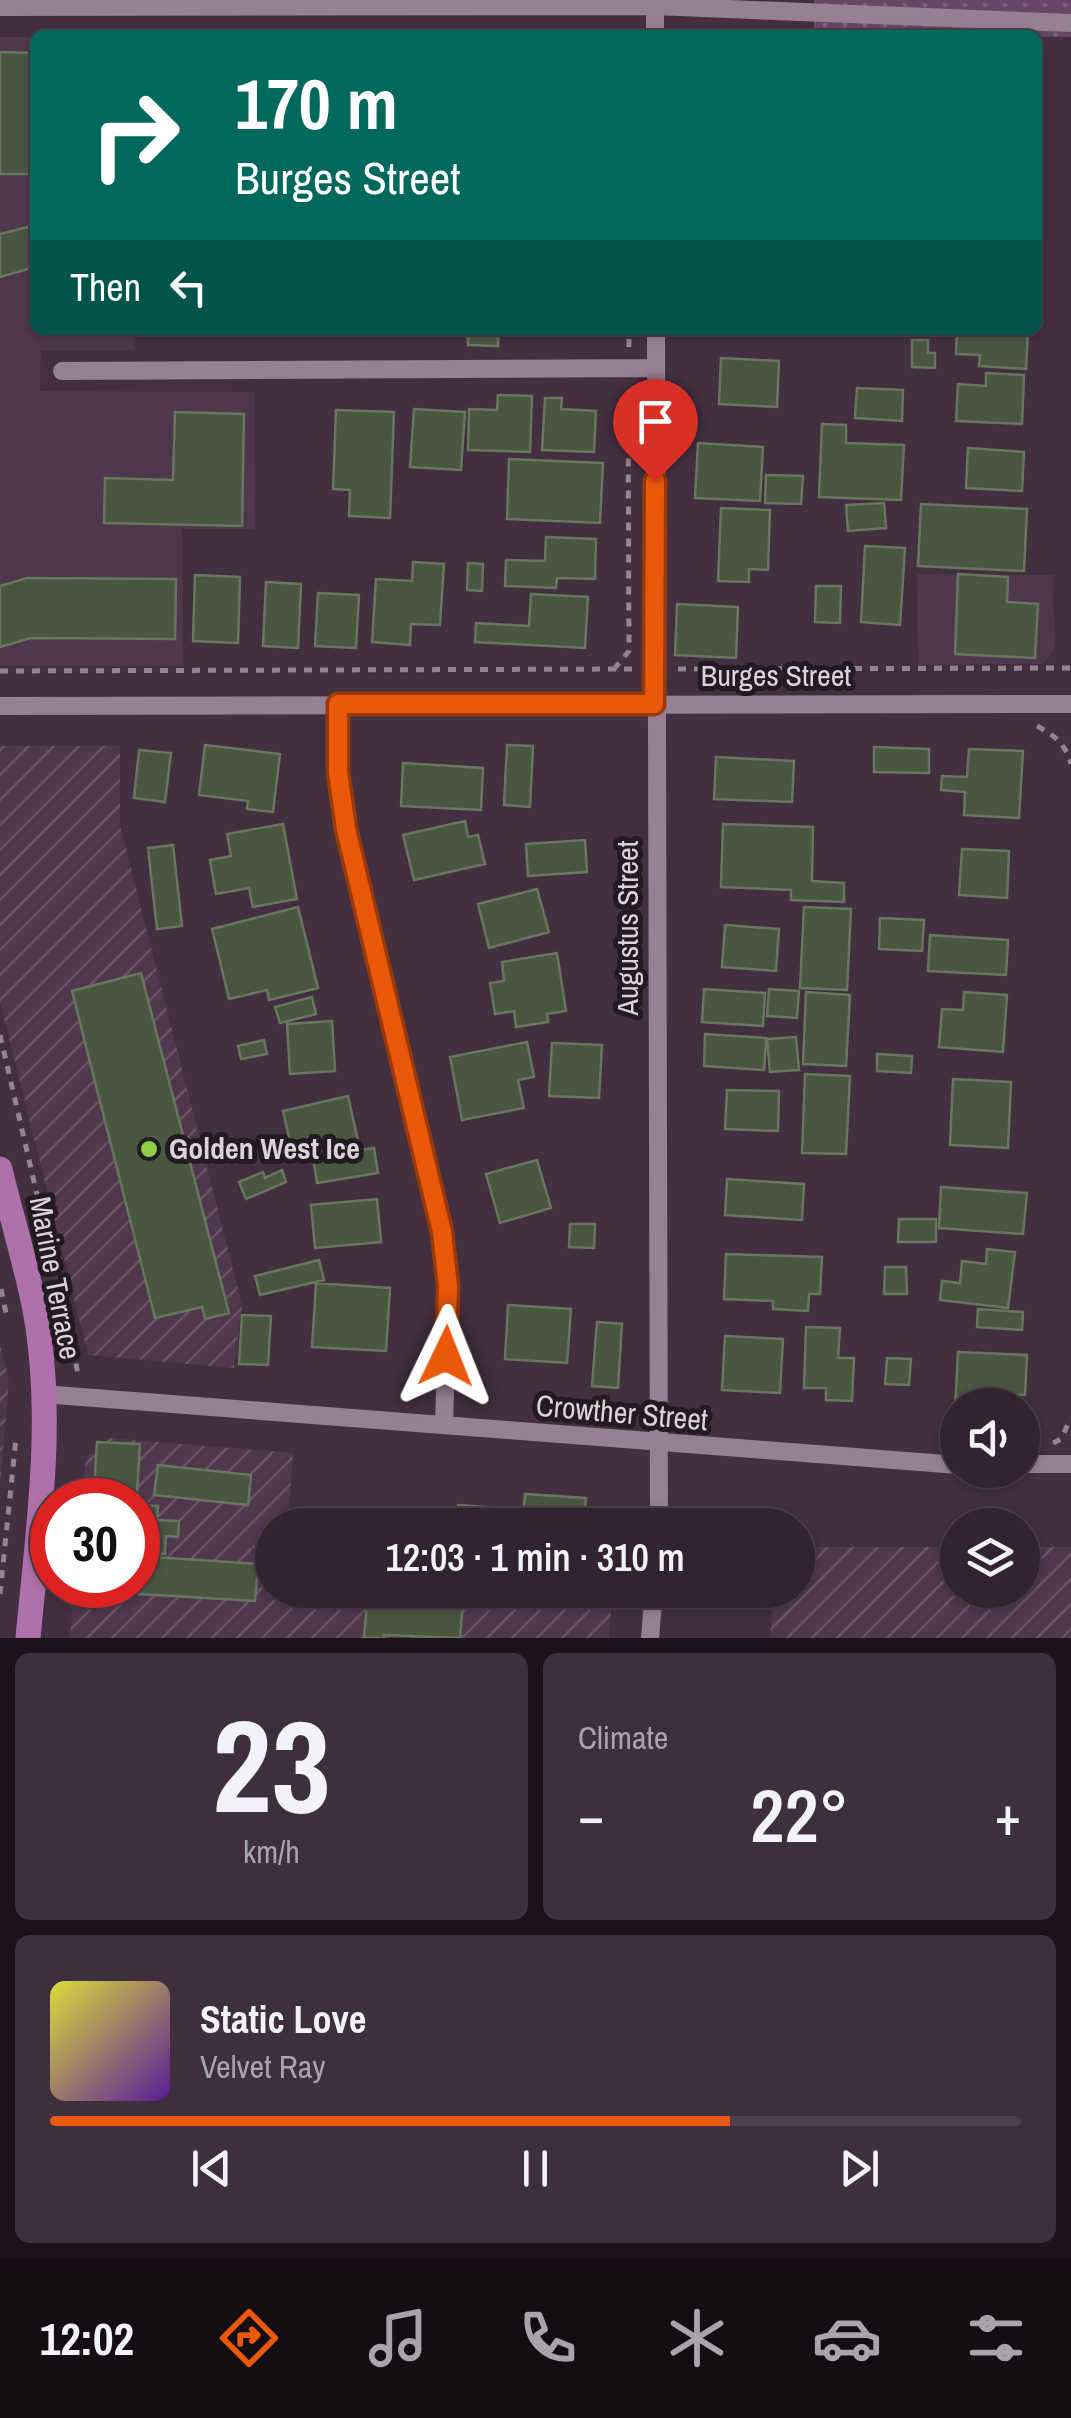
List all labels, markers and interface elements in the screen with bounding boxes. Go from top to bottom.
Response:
text: 170 m [235,57,398,151]
icon: right [70,70,200,200]
text: Burges Street [235,147,461,208]
icon: left [161,260,216,315]
text: Then [70,262,141,313]
pin [613,379,698,482]
icon: arrive [628,394,683,449]
street label: Burges Street [701,655,851,695]
street label: Augustus Street [607,840,647,1017]
place label: Golden West Ice [169,1128,360,1168]
marker: Golden West Ice [138,1138,160,1160]
street label: Marine Terrace [21,1193,91,1363]
position arrow [394,1304,498,1408]
street label: Crowther Street [535,1385,710,1439]
map controls [940,1388,1040,1608]
button: sound [940,1388,1040,1488]
speed limit sign: 30 [30,1478,160,1608]
button: layers [940,1508,1040,1608]
text: 12:03 · 1 min · 310 m [385,1532,685,1583]
text: 23 [212,1677,331,1853]
text: Climate [578,1716,668,1759]
text: 22° [750,1764,849,1865]
text: − [578,1778,604,1852]
text: + [995,1778,1021,1852]
text: km/h [243,1830,300,1873]
text: Static Love [200,1994,366,2045]
text: Velvet Ray [200,2045,325,2088]
icon: previous [184,2141,239,2196]
icon: pause [508,2141,563,2196]
icon: next [832,2141,887,2196]
icon: directions [214,2303,284,2373]
icon: music [363,2303,433,2373]
icon: phone [513,2303,583,2373]
icon: climate [662,2303,732,2373]
icon: car [812,2303,882,2373]
icon: filters [961,2303,1031,2373]
text: 12:02 [40,2308,134,2369]

